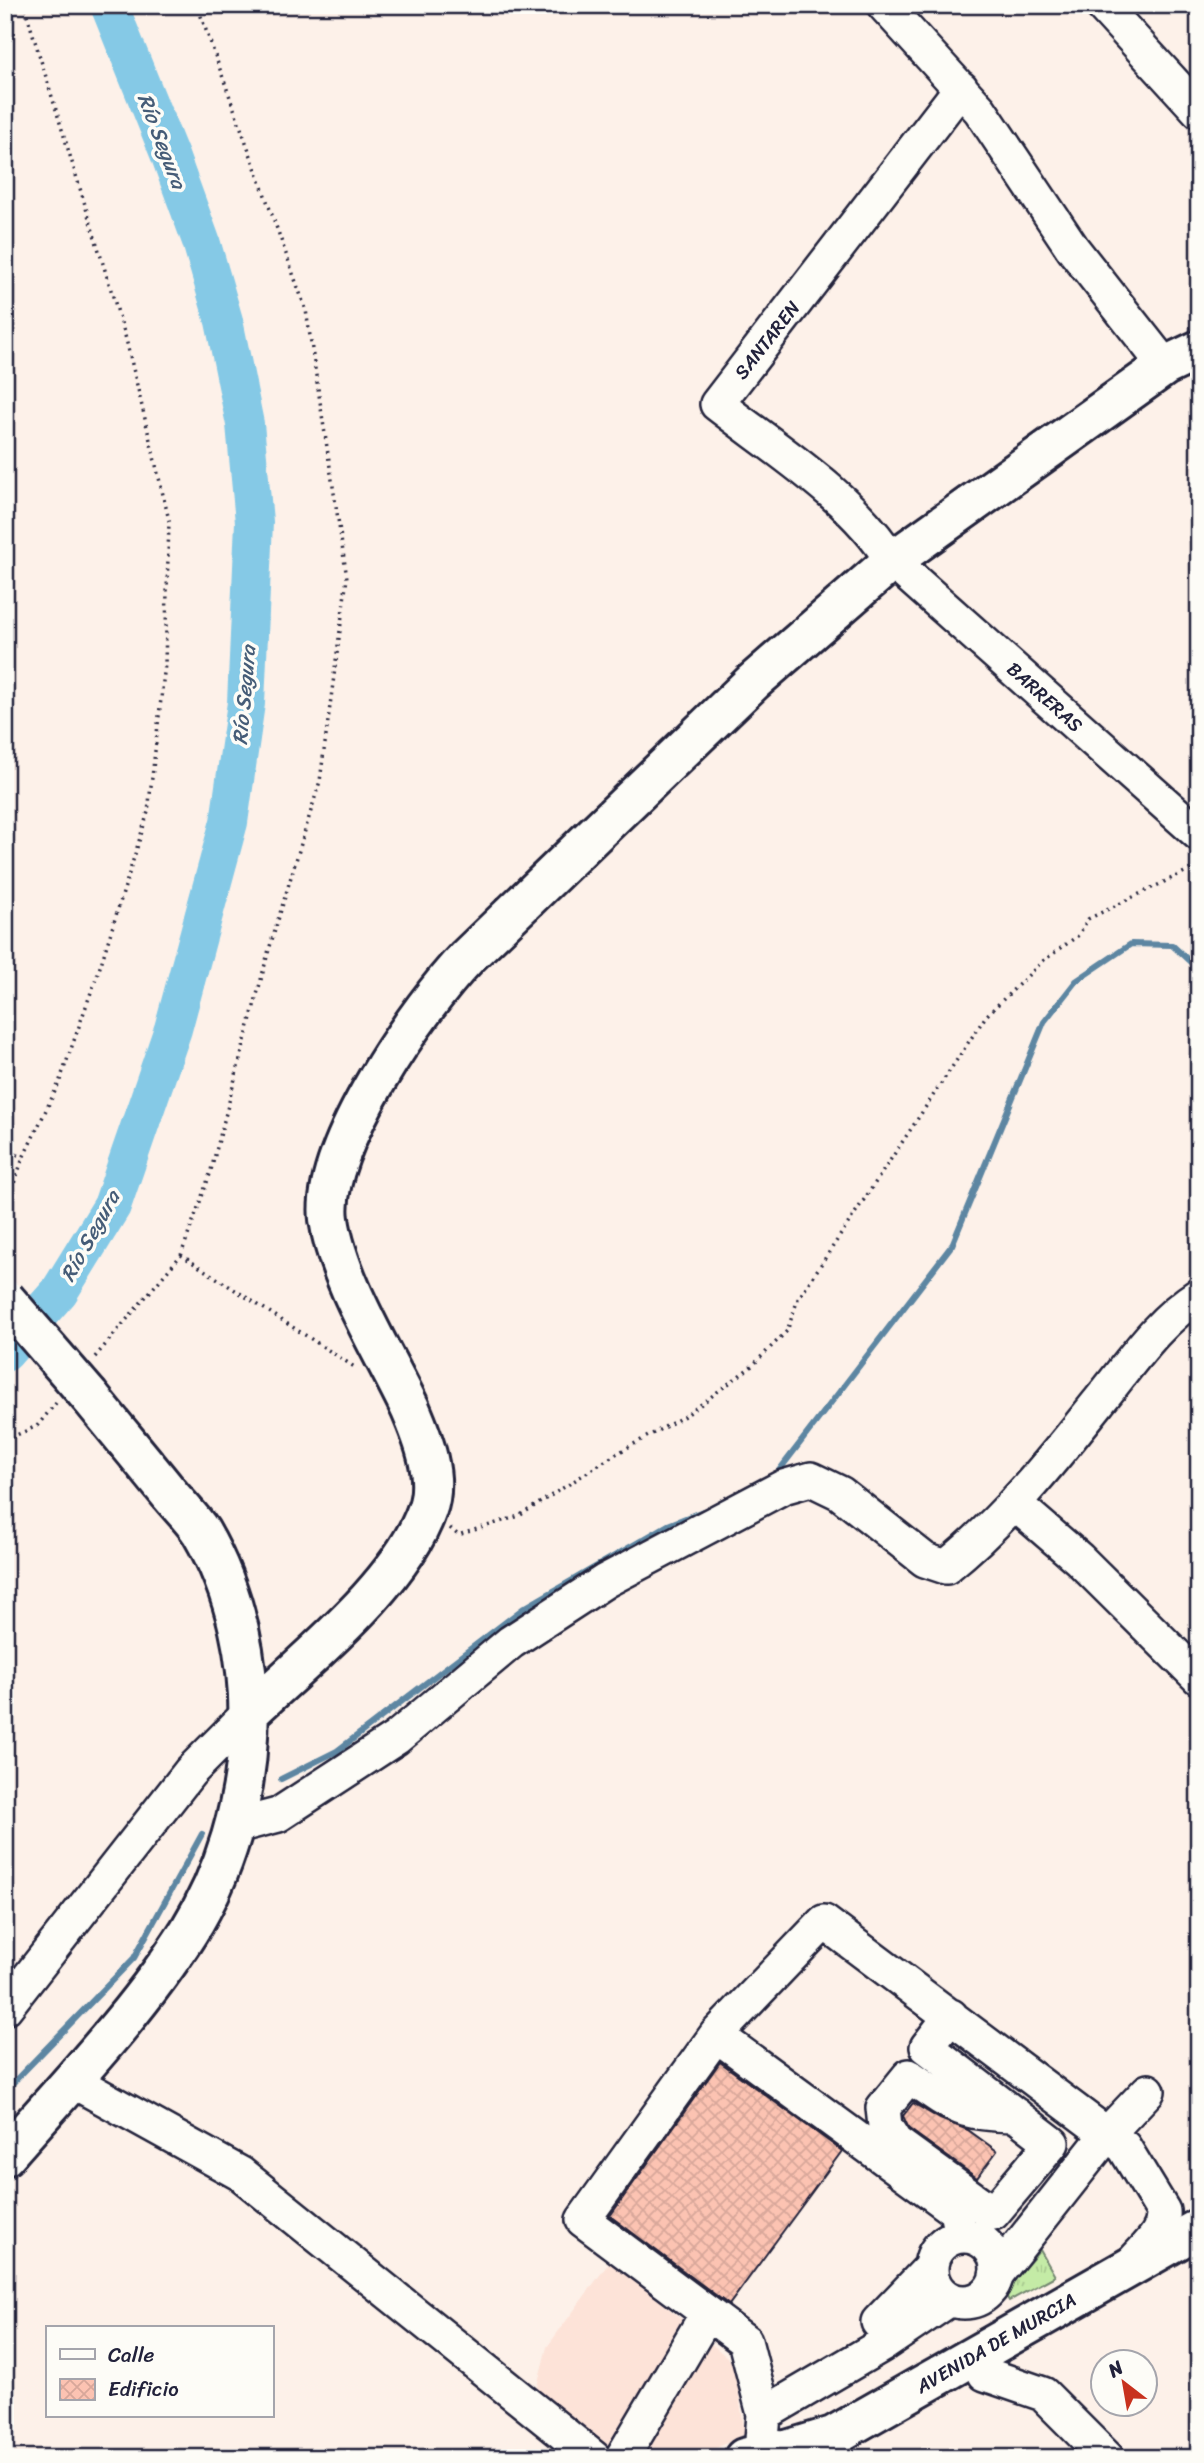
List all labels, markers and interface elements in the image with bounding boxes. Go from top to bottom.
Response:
water label: Río Segura [126,88,198,196]
street label: SANTAREN [725,293,809,387]
water label: Río Segura [221,642,267,746]
street label: BARRERAS [999,653,1091,741]
water label: Río Segura [49,1182,131,1289]
street label: AVENIDA DE MURCIA [909,2284,1082,2403]
legend [46,2326,273,2418]
text: Calle [108,2336,155,2374]
north arrow [1088,2348,1158,2418]
text: N [1101,2351,1130,2387]
text: Edificio [108,2370,179,2408]

